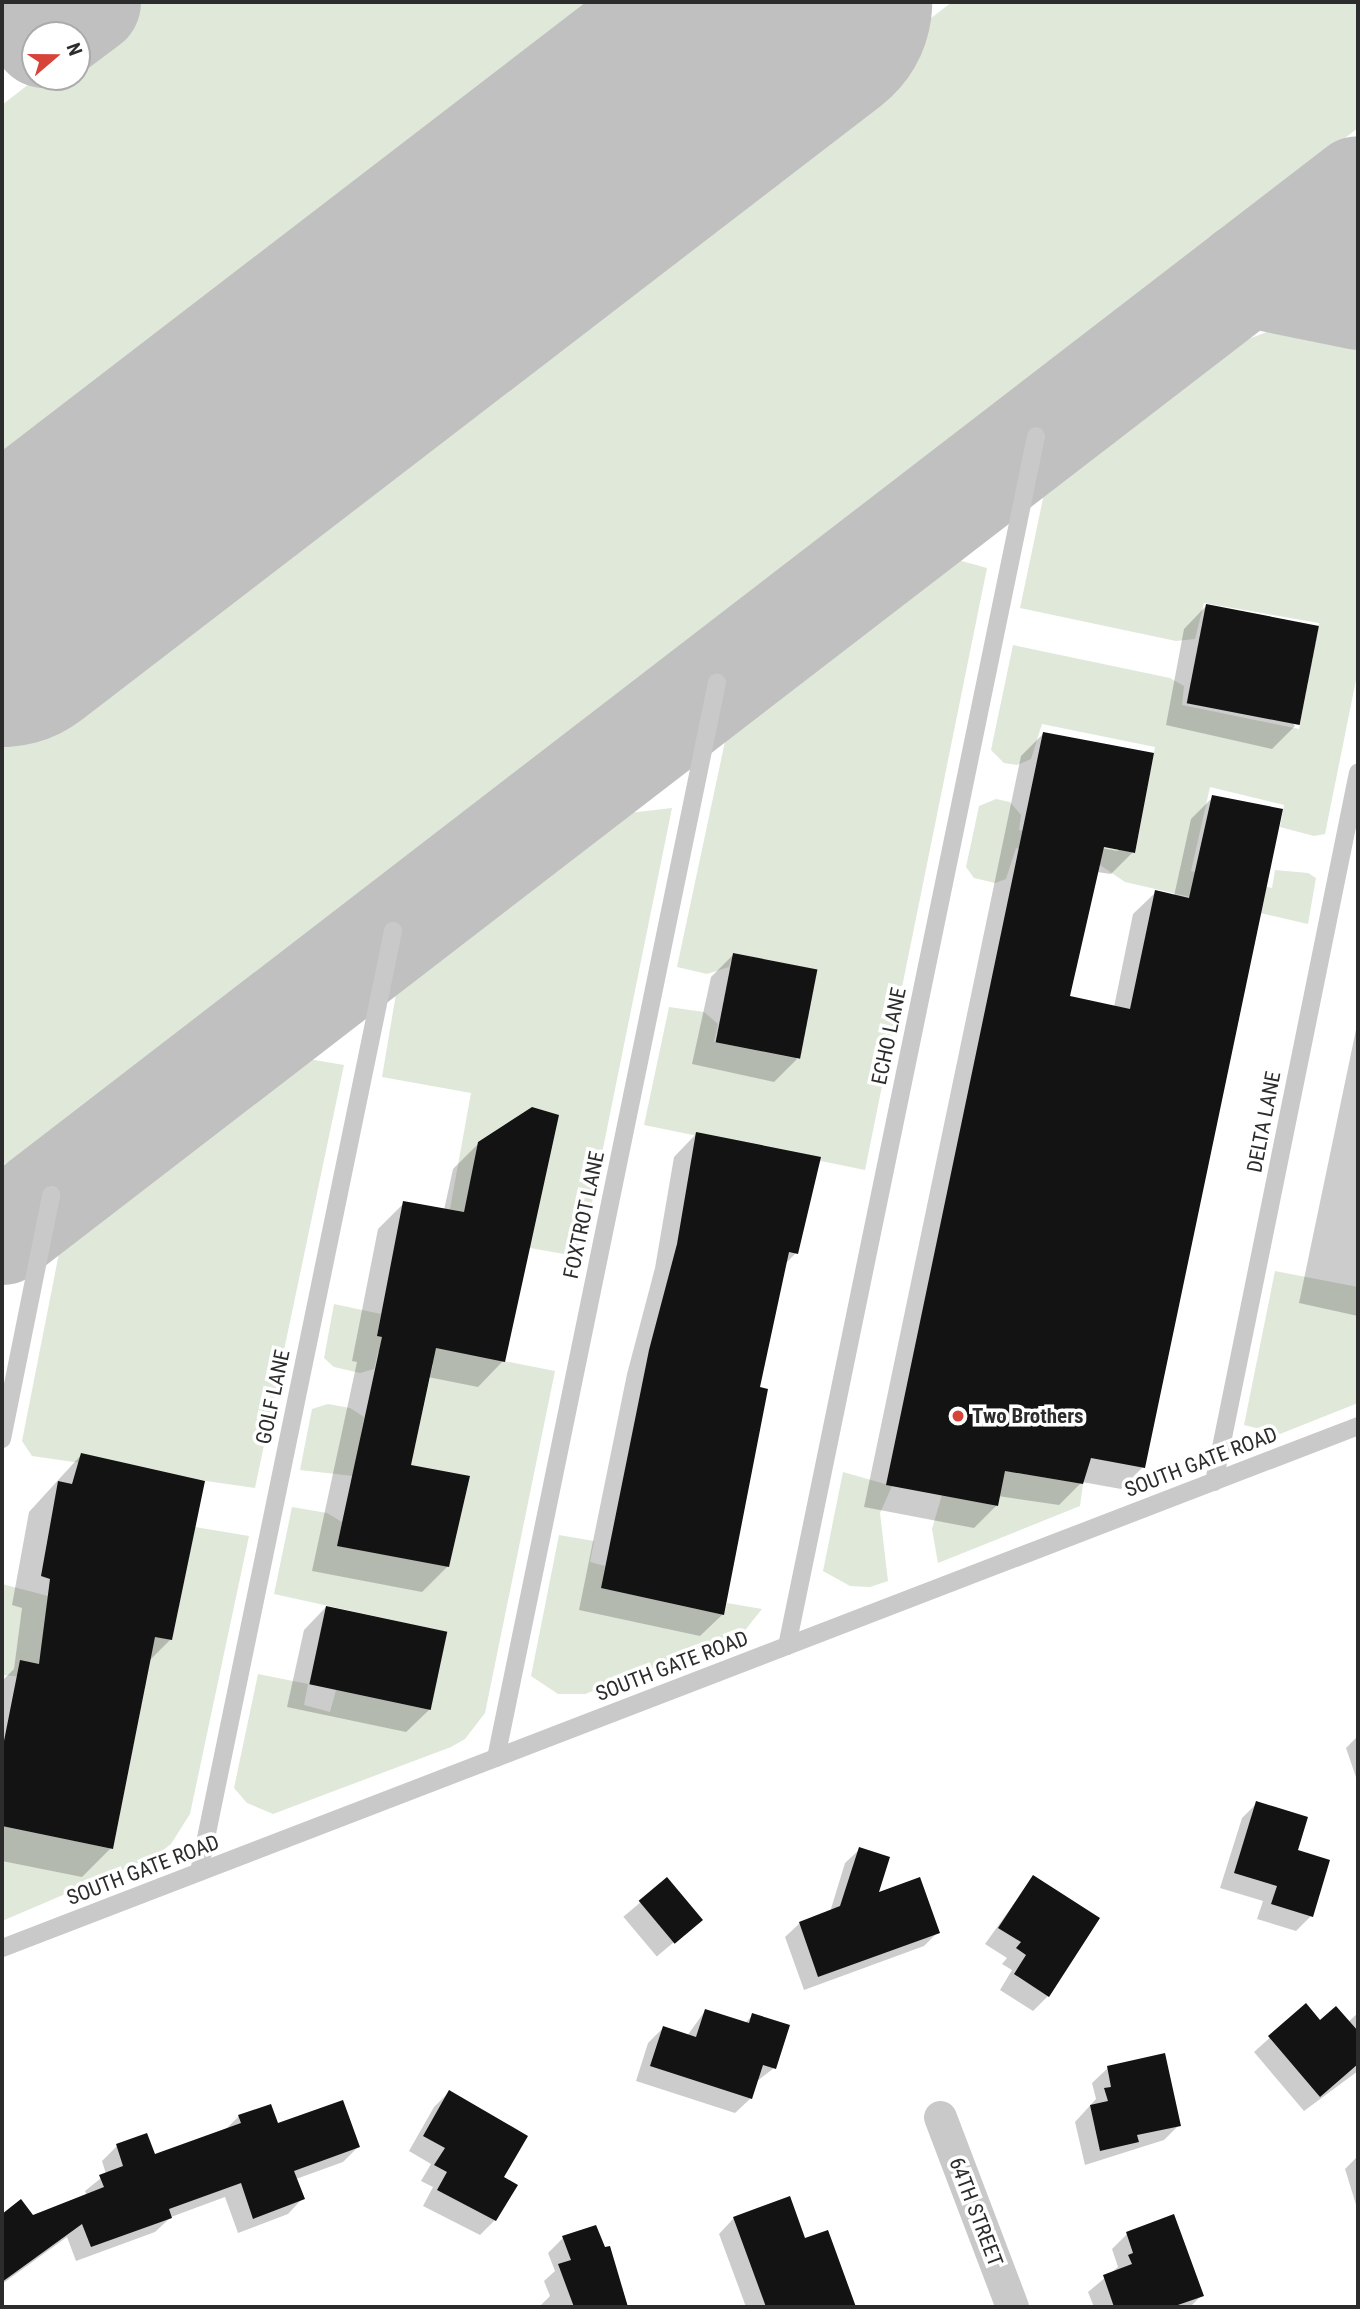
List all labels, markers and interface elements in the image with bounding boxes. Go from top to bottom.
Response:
north arrow [21,21,91,91]
text: N [62,40,87,59]
street label: ECHO LANE [866,985,912,1087]
street label: DELTA LANE [1242,1069,1286,1175]
street label: FOXTROT LANE [558,1149,610,1281]
street label: GOLF LANE [251,1348,295,1446]
place label: Two Brothers [972,1403,1084,1429]
marker: Two Brothers [950,1408,966,1424]
street label: SOUTH GATE ROAD [1121,1421,1281,1503]
street label: SOUTH GATE ROAD [592,1625,752,1707]
street label: SOUTH GATE ROAD [63,1829,223,1911]
street label: 64TH STREET [944,2154,1008,2270]

